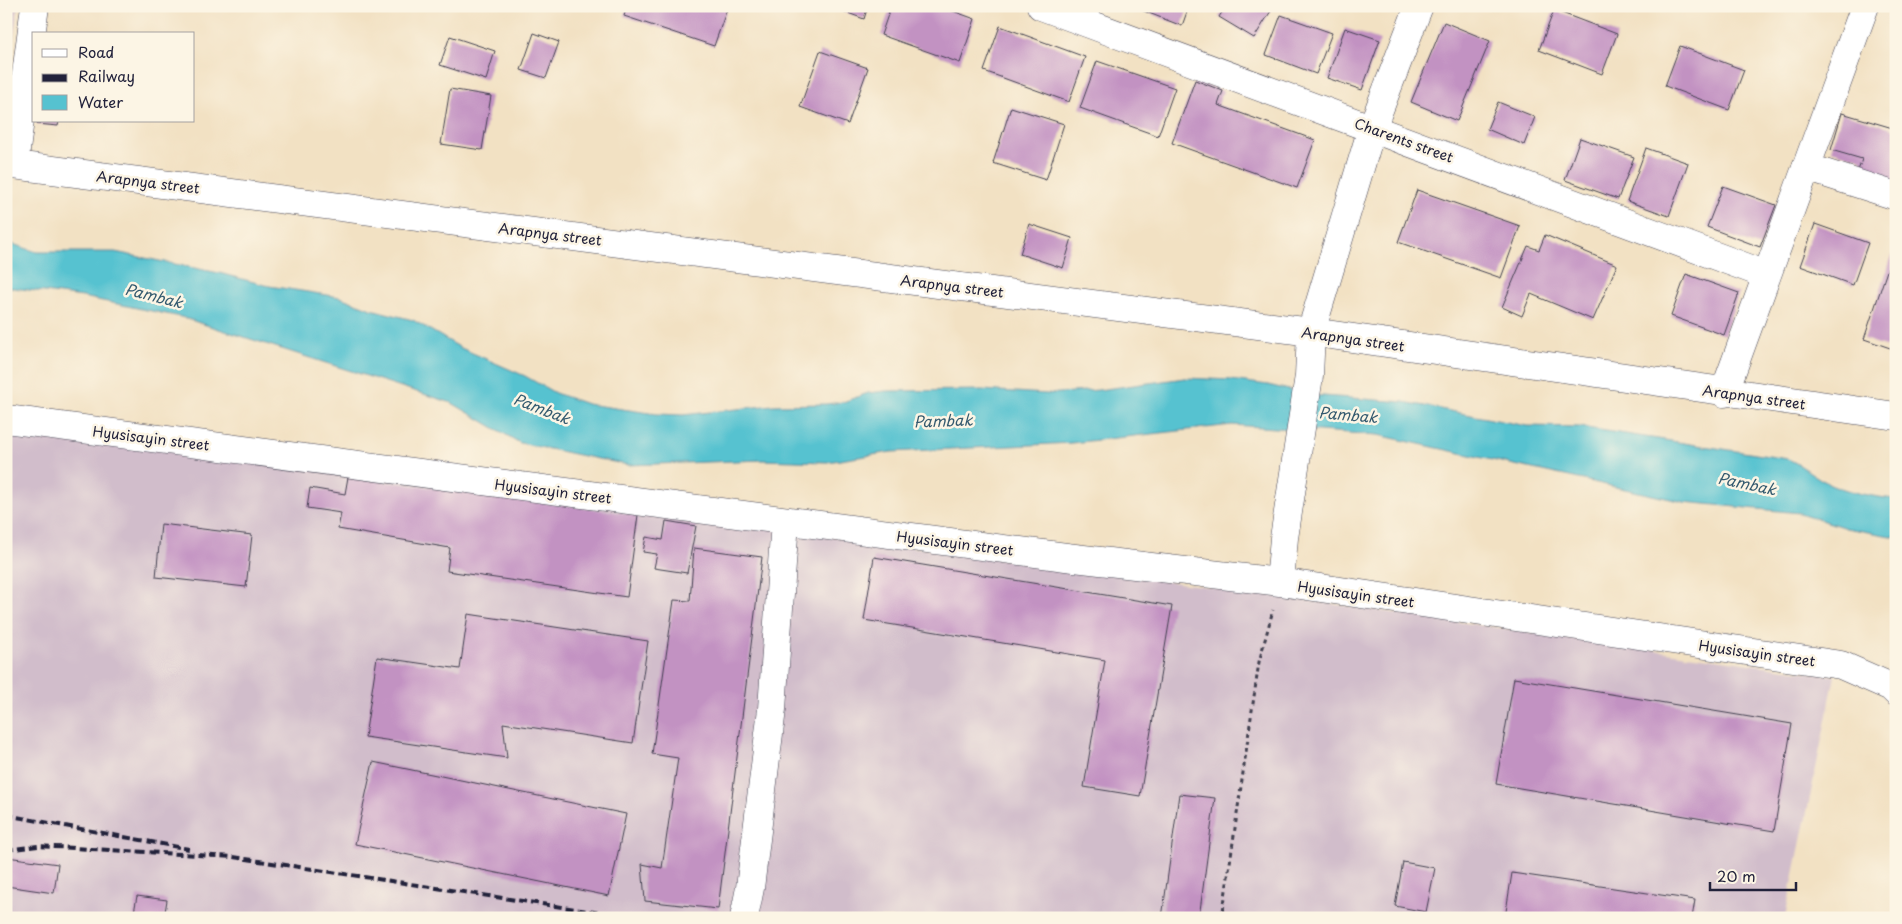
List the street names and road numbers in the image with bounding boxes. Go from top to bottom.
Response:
street label: Charents street [1352,112,1457,168]
street label: Arapnya street [95,165,201,199]
street label: Arapnya street [497,217,603,251]
street label: Arapnya street [899,269,1005,303]
street label: Arapnya street [1300,321,1406,357]
street label: Arapnya street [1701,379,1807,415]
street label: Hyusisayin street [91,420,211,456]
street label: Hyusisayin street [493,473,613,509]
street label: Hyusisayin street [895,525,1015,561]
street label: Hyusisayin street [1296,575,1416,613]
street label: Hyusisayin street [1697,634,1817,672]

